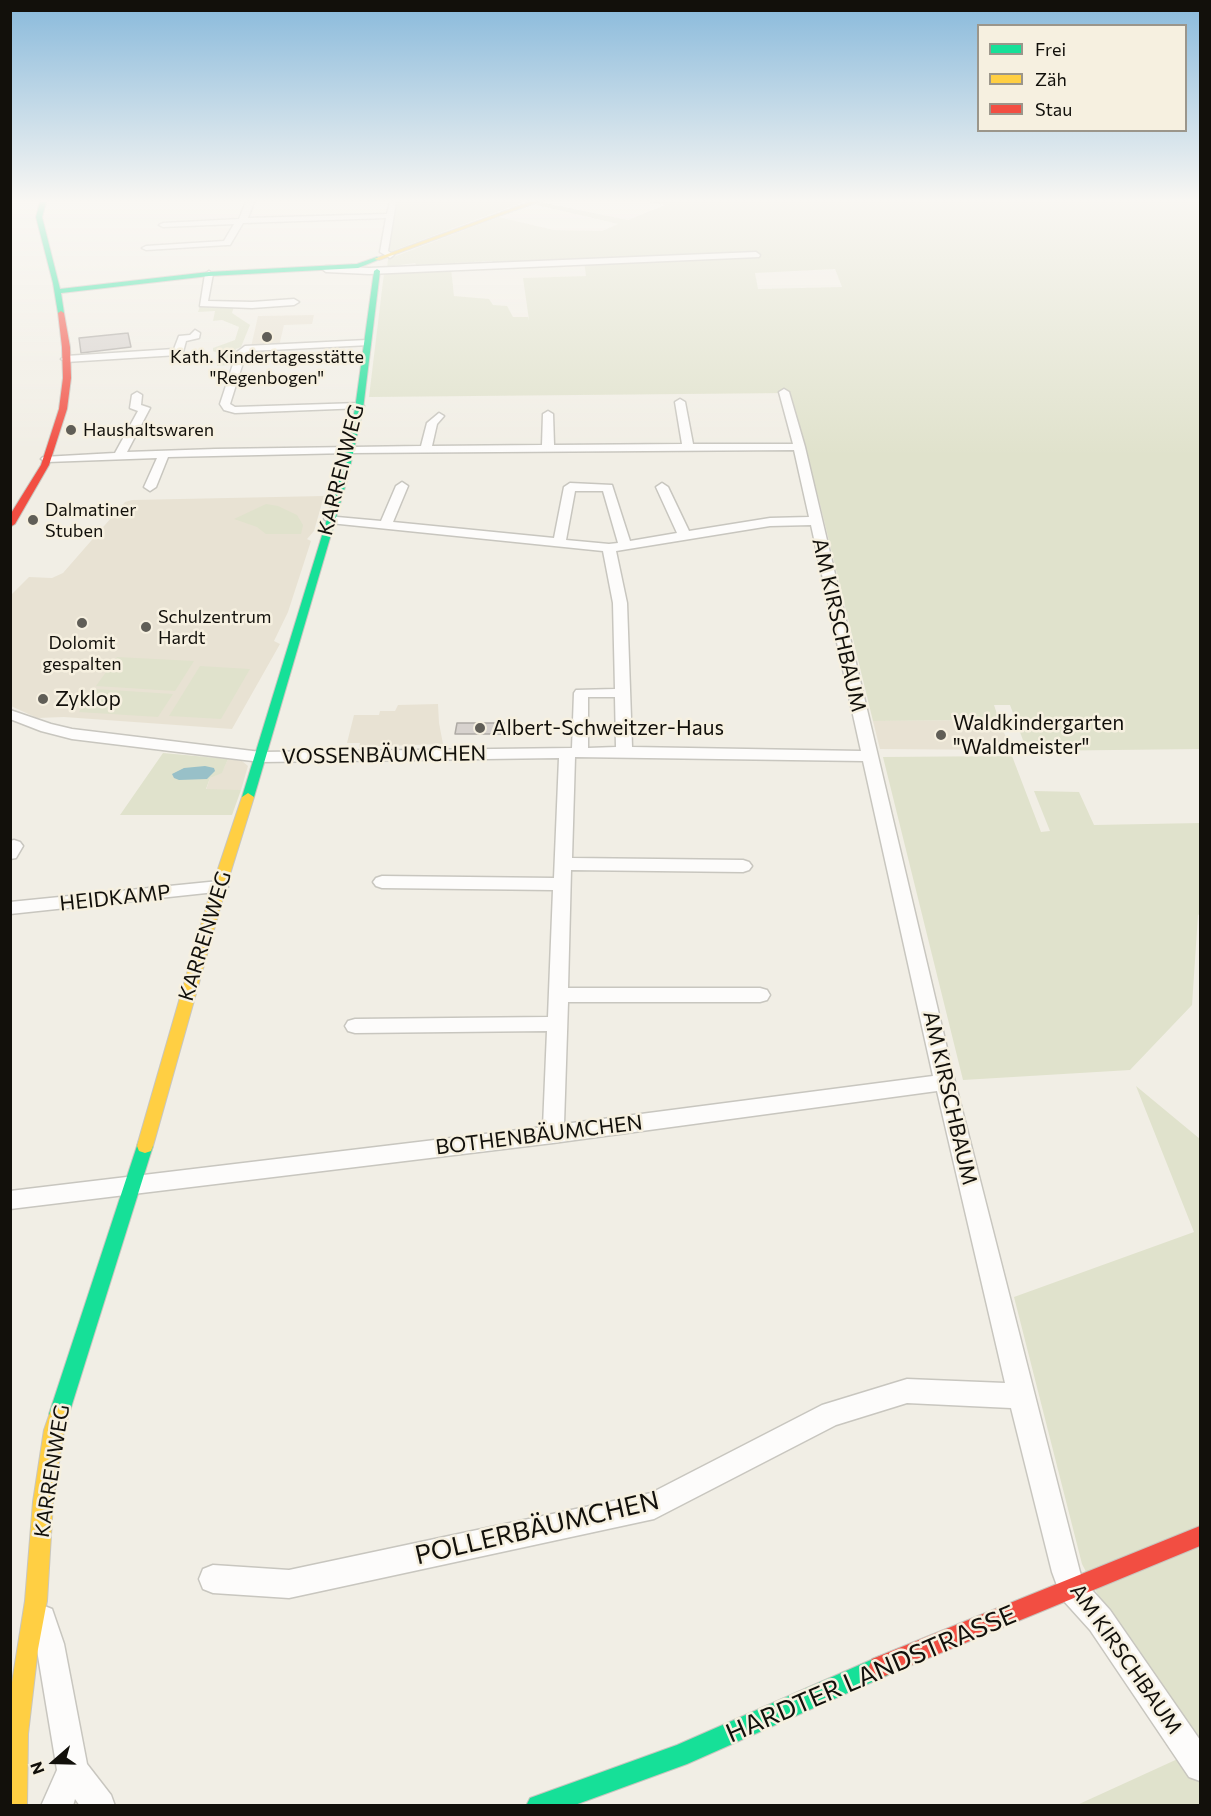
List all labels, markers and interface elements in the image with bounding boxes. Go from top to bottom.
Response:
legend [977,24,1187,132]
text: Frei [1035,38,1066,60]
text: Zäh [1035,68,1067,90]
text: Stau [1035,98,1072,120]
marker: Kath. Kindertagesstätte "Regenbogen" [260,330,274,344]
place label: Kath. Kindertagesstätte "Regenbogen" [170,346,364,388]
street label: KARRENWEG [313,402,369,538]
place label: Haushaltswaren [83,419,214,441]
marker: Haushaltswaren [64,423,78,437]
place label: Dalmatiner Stuben [45,499,136,542]
marker: Dalmatiner Stuben [26,513,40,527]
street label: AM KIRSCHBAUM [807,536,871,714]
place label: Schulzentrum Hardt [158,606,271,648]
marker: Dolomit gespalten [75,616,89,630]
marker: Schulzentrum Hardt [139,620,153,634]
place label: Dolomit gespalten [43,632,121,674]
place label: Zyklop [55,686,121,712]
marker: Zyklop [36,692,50,706]
place label: Waldkindergarten "Waldmeister" [953,710,1124,760]
place label: Albert-Schweitzer-Haus [492,715,724,741]
marker: Albert-Schweitzer-Haus [473,721,487,735]
marker: Waldkindergarten "Waldmeister" [934,728,948,742]
street label: VOSSENBÄUMCHEN [281,741,487,769]
street label: KARRENWEG [173,868,237,1004]
street label: HEIDKAMP [58,880,172,916]
street label: AM KIRSCHBAUM [918,1009,982,1187]
street label: BOTHENBÄUMCHEN [434,1110,644,1160]
street label: KARRENWEG [29,1403,75,1539]
street label: POLLERBÄUMCHEN [412,1485,662,1571]
street label: AM KIRSCHBAUM [1065,1579,1187,1739]
street label: HARDTER LANDSTRASSE [721,1599,1021,1749]
north arrow [24,1732,84,1792]
text: N [26,1759,48,1777]

